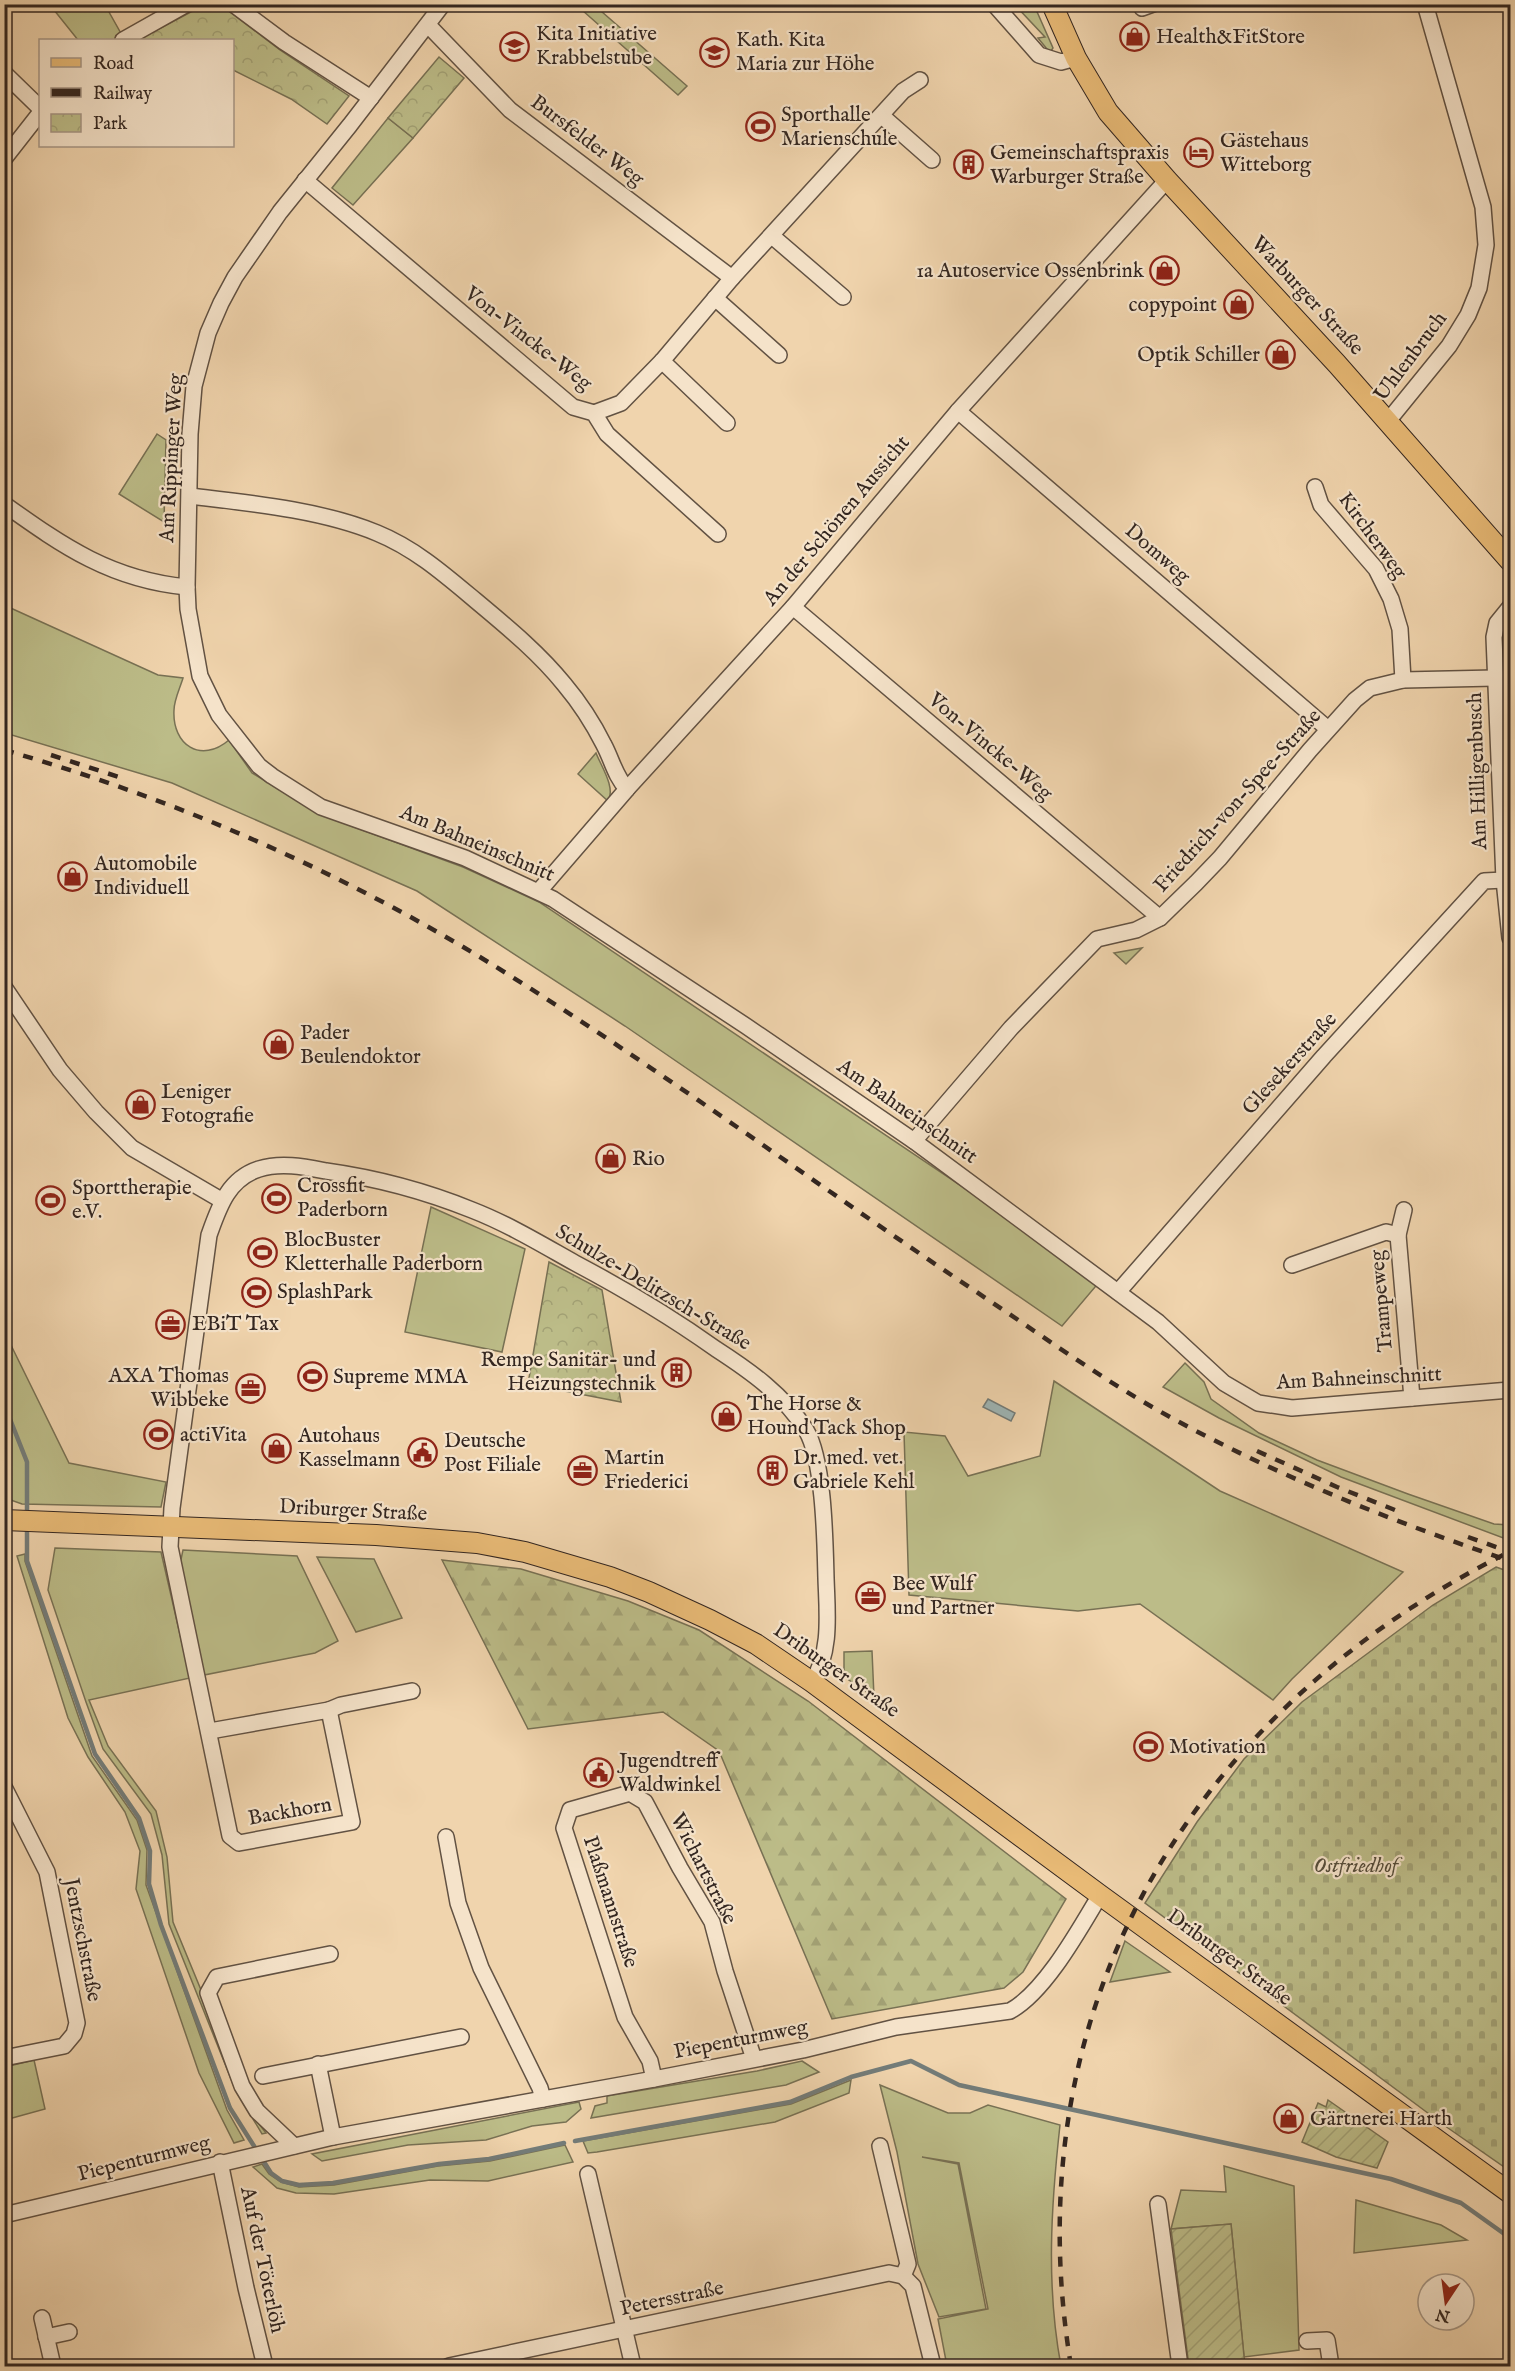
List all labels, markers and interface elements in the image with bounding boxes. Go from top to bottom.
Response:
place label: Kita Initiative Krabbelstube [536,21,657,72]
shop icon: Health&FitStore [1119,21,1151,53]
place label: Health&FitStore [1156,24,1305,51]
place label: Kath. Kita Maria zur Höhe [736,27,875,78]
school or university icon: Kita Initiative Krabbelstube [499,30,531,62]
school or university icon: Kath. Kita Maria zur Höhe [699,36,731,68]
legend [39,39,234,147]
text: Road [93,53,134,76]
text: Railway [93,83,152,106]
street label: Bursfelder Weg [525,89,650,193]
place label: Sporthalle Marienschule [781,102,898,153]
sports icon: Sporthalle Marienschule [744,111,776,143]
text: Park [93,113,128,136]
place label: Gästehaus Witteborg [1220,128,1312,179]
hotel icon: Gästehaus Witteborg [1183,137,1215,169]
place label: Gemeinschaftspraxis Warburger Straße [990,140,1169,191]
building icon: Gemeinschaftspraxis Warburger Straße [953,149,985,181]
street label: Warburger Straße [1245,231,1370,362]
shop icon: 1a Autoservice Ossenbrink [1149,255,1181,287]
place label: 1a Autoservice Ossenbrink [916,258,1145,285]
street label: Von-Vincke-Weg [458,280,598,398]
shop icon: copypoint [1222,289,1254,321]
place label: copypoint [1129,292,1217,319]
street label: Uhlenbruch [1368,307,1454,407]
shop icon: Optik Schiller [1265,339,1297,371]
place label: Optik Schiller [1137,342,1260,369]
street label: Am Rippinger Weg [154,372,190,544]
street label: An der Schönen Aussicht [757,430,916,613]
street label: Kircherweg [1331,487,1413,585]
street label: Domweg [1118,518,1196,590]
street label: Von-Vincke-Weg [921,686,1058,807]
street label: Am Hilligenbusch [1462,692,1494,851]
street label: Friedrich-von-Spee-Straße [1148,703,1328,898]
street label: Am Bahneinschnitt [395,799,558,889]
place label: Automobile Individuell [93,851,197,902]
shop icon: Automobile Individuell [57,860,89,892]
street label: Glesekerstraße [1237,1007,1344,1121]
place label: Pader Beulendoktor [300,1020,421,1071]
shop icon: Pader Beulendoktor [263,1029,295,1061]
street label: Am Bahneinschnitt [831,1053,983,1171]
place label: Leniger Fotografie [161,1079,254,1130]
shop icon: Leniger Fotografie [124,1088,156,1120]
shop icon: Rio [595,1143,627,1175]
place label: Rio [632,1146,665,1173]
place label: Crossfit Paderborn [297,1173,388,1224]
place label: Sporttherapie e.V. [72,1175,192,1226]
sports icon: Crossfit Paderborn [260,1182,292,1214]
sports icon: Sporttherapie e.V. [35,1184,67,1216]
street label: Schulze-Delitzsch-Straße [550,1219,756,1357]
place label: BlocBuster Kletterhalle Paderborn [284,1227,483,1278]
sports icon: BlocBuster Kletterhalle Paderborn [247,1236,279,1268]
street label: Trampeweg [1364,1248,1400,1353]
sports icon: SplashPark [240,1276,272,1308]
place label: SplashPark [277,1279,373,1306]
office icon: EBiT Tax [155,1308,187,1340]
place label: EBiT Tax [192,1311,279,1338]
place label: Rempe Sanitär- und Heizungstechnik [480,1347,657,1398]
building icon: Rempe Sanitär- und Heizungstechnik [661,1356,693,1388]
sports icon: Supreme MMA [296,1361,328,1393]
street label: Am Bahneinschnitt [1275,1361,1442,1397]
place label: AXA Thomas Wibbeke [108,1363,229,1414]
place label: Supreme MMA [333,1364,468,1391]
office icon: AXA Thomas Wibbeke [234,1372,266,1404]
place label: The Horse & Hound Tack Shop [747,1391,906,1442]
shop icon: The Horse & Hound Tack Shop [710,1400,742,1432]
sports icon: actiVita [143,1419,175,1451]
place label: actiVita [180,1422,247,1449]
place label: Autohaus Kasselmann [297,1423,400,1474]
place label: Deutsche Post Filiale [444,1428,541,1479]
shop icon: Autohaus Kasselmann [261,1432,293,1464]
public building icon: Deutsche Post Filiale [407,1437,439,1469]
place label: Martin Friederici [604,1445,689,1496]
place label: Dr. med. vet. Gabriele Kehl [793,1445,915,1496]
office icon: Martin Friederici [567,1454,599,1486]
building icon: Dr. med. vet. Gabriele Kehl [756,1454,788,1486]
street label: Driburger Straße [278,1494,428,1528]
place label: Bee Wulf und Partner [892,1571,995,1622]
office icon: Bee Wulf und Partner [855,1580,887,1612]
street label: Driburger Straße [767,1617,905,1725]
sports icon: Motivation [1132,1731,1164,1763]
place label: Motivation [1169,1734,1266,1761]
place label: Jugendtreff Waldwinkel [617,1748,721,1799]
public building icon: Jugendtreff Waldwinkel [582,1757,614,1789]
street label: Backhorn [246,1791,334,1833]
street label: Wichartstraße [663,1809,743,1930]
street label: Plaßmannstraße [576,1833,644,1972]
park label: Ostfriedhof [1314,1853,1403,1880]
street label: Jentzschstraße [56,1874,107,2004]
street label: Driburger Straße [1161,1903,1297,2013]
street label: Piepenturmweg [672,2014,811,2066]
shop icon: Gärtnerei Harth [1273,2103,1305,2135]
place label: Gärtnerei Harth [1310,2106,1452,2133]
street label: Piepenturmweg [75,2129,214,2189]
street label: Auf der Töterlöh [233,2183,291,2336]
north arrow [1416,2272,1476,2332]
street label: Petersstraße [618,2275,727,2323]
text: N [1434,2303,1453,2326]

